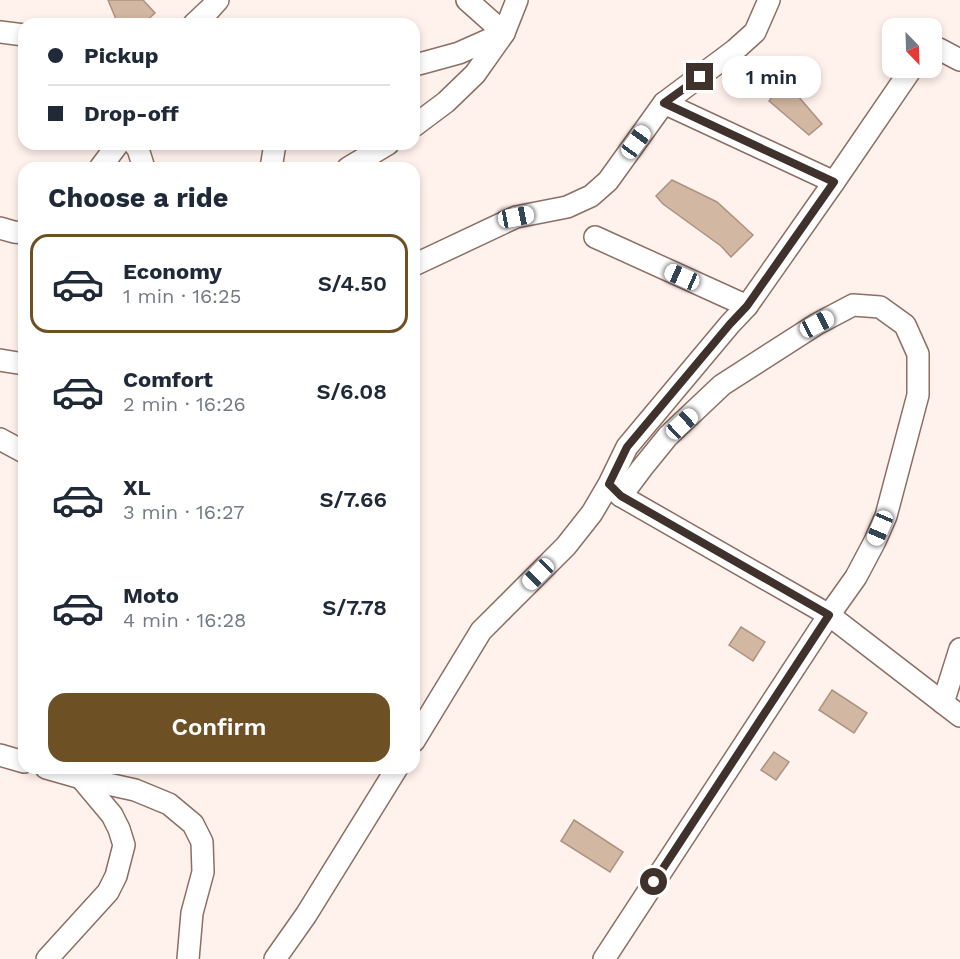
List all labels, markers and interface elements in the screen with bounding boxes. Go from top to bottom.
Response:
north arrow [882,18,942,78]
map controls [882,18,942,78]
text: Pickup [84,43,159,68]
callout: 1 min [721,56,820,98]
route end [686,63,713,90]
text: 1 min [746,65,797,89]
text: Drop-off [84,101,179,126]
car [618,122,654,162]
text: Choose a ride [48,182,228,214]
car [497,205,535,229]
icon: car [51,257,105,311]
text: Economy [123,259,222,284]
car [662,261,702,293]
text: S/4.50 [318,271,387,296]
text: 1 min · 16:25 [123,284,241,308]
car [797,308,837,340]
icon: car [51,365,105,419]
text: Comfort [123,367,213,392]
text: S/6.08 [316,379,387,404]
text: 2 min · 16:26 [123,392,246,416]
car [663,405,701,443]
icon: car [51,473,105,527]
text: XL [123,475,151,500]
text: S/7.66 [320,487,387,512]
text: 3 min · 16:27 [123,500,244,524]
car [865,508,895,548]
car [519,555,557,593]
icon: car [51,581,105,635]
text: Moto [123,583,179,608]
text: S/7.78 [322,595,387,620]
text: 4 min · 16:28 [123,608,246,632]
button: Confirm [48,693,390,762]
route start [640,868,667,895]

